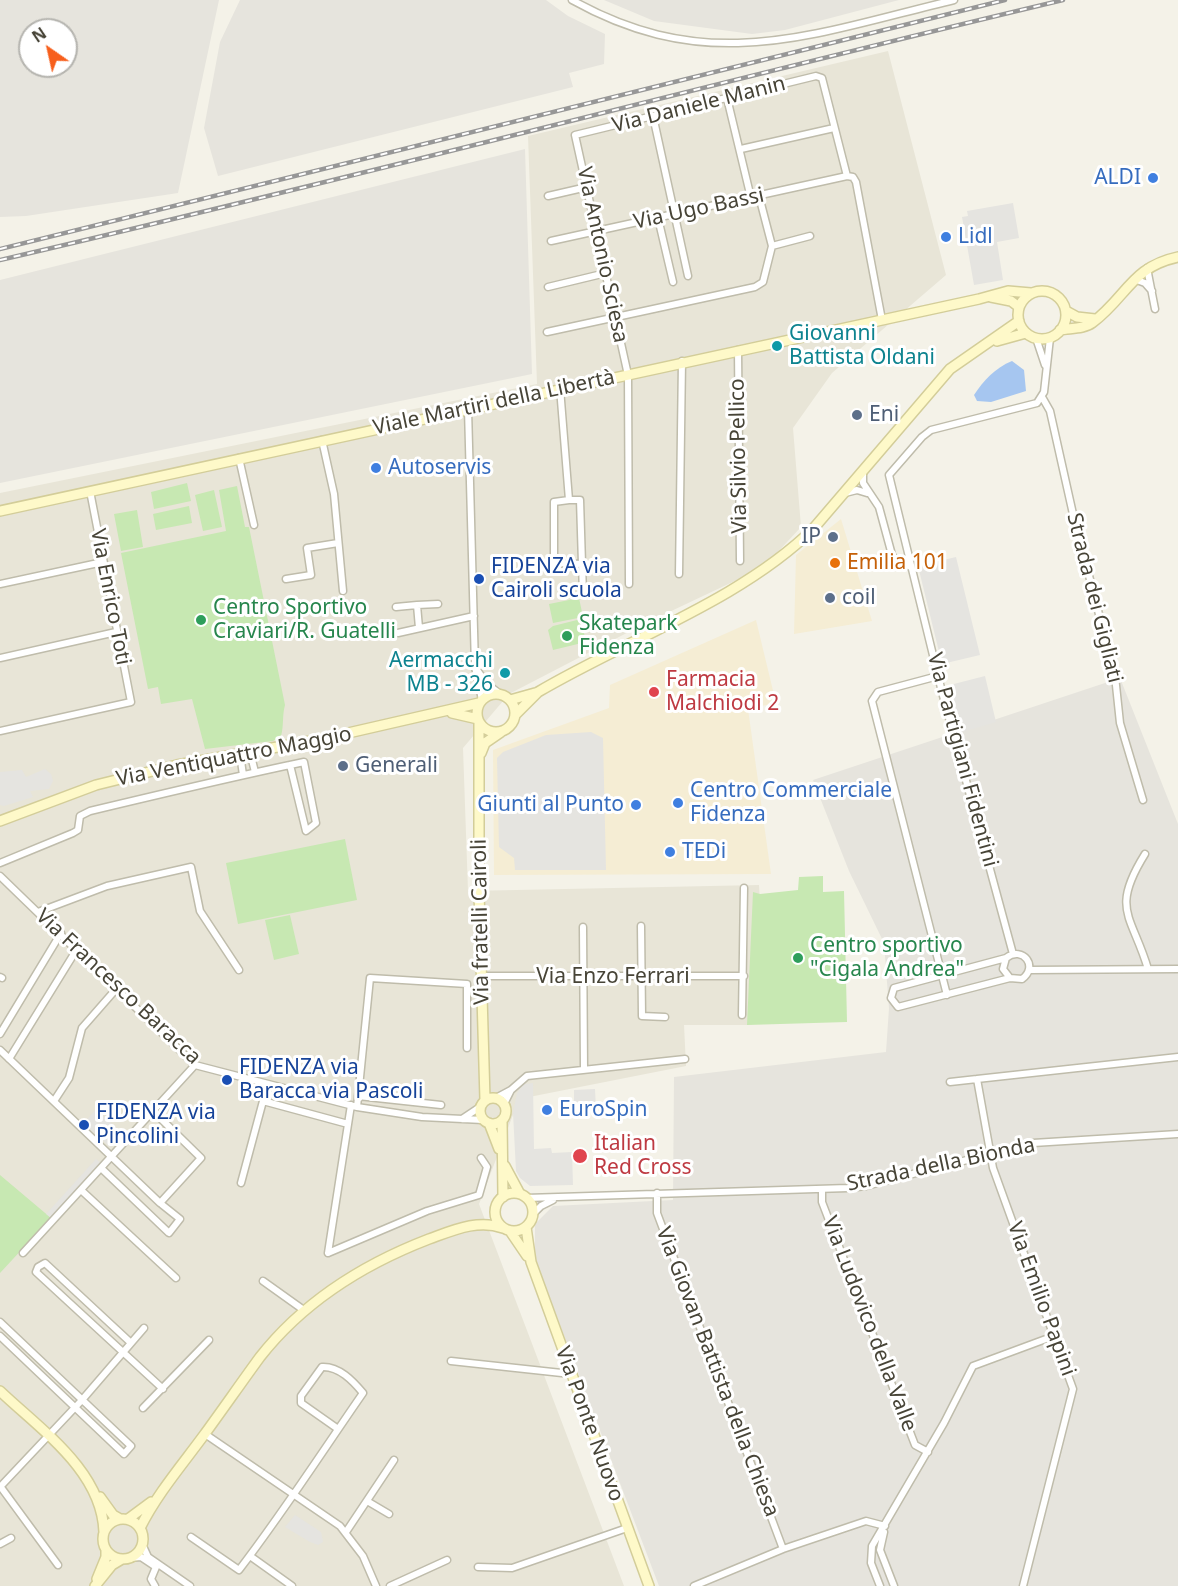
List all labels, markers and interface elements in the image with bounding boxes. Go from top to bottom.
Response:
north arrow [18,18,78,78]
text: N [28,22,51,47]
street label: Via Daniele Manin [610,71,788,139]
street label: Via Antonio Sciesa [571,165,633,345]
place label: ALDI [1094,165,1141,191]
marker: ALDI [1146,171,1160,185]
street label: Via Ugo Bassi [632,183,766,235]
place label: Lidl [958,224,993,250]
marker: Lidl [939,230,953,244]
place label: Giovanni Battista Oldani [789,321,935,371]
marker: Giovanni Battista Oldani [770,339,784,353]
street label: Viale Martiri della Libertà [371,365,617,441]
street label: Via Silvio Pellico [725,378,753,534]
place label: Eni [869,402,899,428]
marker: Eni [850,408,864,422]
place label: Autoservis [388,455,491,481]
marker: Autoservis [369,461,383,475]
street label: Strada dei Gigliati [1061,510,1127,686]
place label: IP [801,524,821,550]
street label: Via Enrico Toti [84,527,136,667]
marker: IP [826,530,840,544]
place label: Emilia 101 [847,550,948,576]
place label: FIDENZA via Cairoli scuola [491,554,622,604]
marker: Emilia 101 [828,556,842,570]
marker: FIDENZA via Cairoli scuola [472,572,486,586]
place label: coil [842,585,876,611]
marker: coil [823,591,837,605]
place label: Centro Sportivo Craviari/R. Guatelli [213,595,396,645]
place label: Skatepark Fidenza [579,611,678,661]
marker: Centro Sportivo Craviari/R. Guatelli [194,613,208,627]
marker: Skatepark Fidenza [560,629,574,643]
place label: Aermacchi MB - 326 [389,648,493,698]
street label: Via Partigiani Fidentini [921,650,1003,870]
marker: Aermacchi MB - 326 [498,666,512,680]
place label: Farmacia Malchiodi 2 [666,667,779,717]
marker: Farmacia Malchiodi 2 [647,685,661,699]
street label: Via Ventiquattro Maggio [114,722,354,792]
place label: Generali [355,753,438,779]
marker: Generali [336,759,350,773]
place label: Centro Commerciale Fidenza [690,778,892,828]
place label: Giunti al Punto [477,792,624,818]
marker: Centro Commerciale Fidenza [671,796,685,810]
marker: Giunti al Punto [629,798,643,812]
street label: Via fratelli Cairoli [467,839,495,1005]
place label: TEDi [682,839,726,865]
marker: TEDi [663,845,677,859]
street label: Via Francesco Baracca [30,904,206,1070]
place label: Centro sportivo "Cigala Andrea" [810,933,964,983]
marker: Centro sportivo "Cigala Andrea" [791,951,805,965]
street label: Via Enzo Ferrari [536,964,690,990]
place label: FIDENZA via Baracca via Pascoli [239,1055,423,1105]
marker: FIDENZA via Baracca via Pascoli [220,1073,234,1087]
place label: EuroSpin [559,1097,647,1123]
place label: FIDENZA via Pincolini [96,1100,216,1150]
marker: EuroSpin [540,1103,554,1117]
marker: FIDENZA via Pincolini [77,1118,91,1132]
place label: Italian Red Cross [594,1131,692,1181]
street label: Strada della Bionda [845,1133,1037,1197]
marker: Italian Red Cross [571,1147,589,1165]
street label: Via Ludovico della Valle [816,1213,922,1435]
street label: Via Emilio Papini [1001,1218,1081,1380]
street label: Via Giovan Battista della Chiesa [650,1224,784,1520]
street label: Via Ponte Nuovo [549,1343,629,1505]

